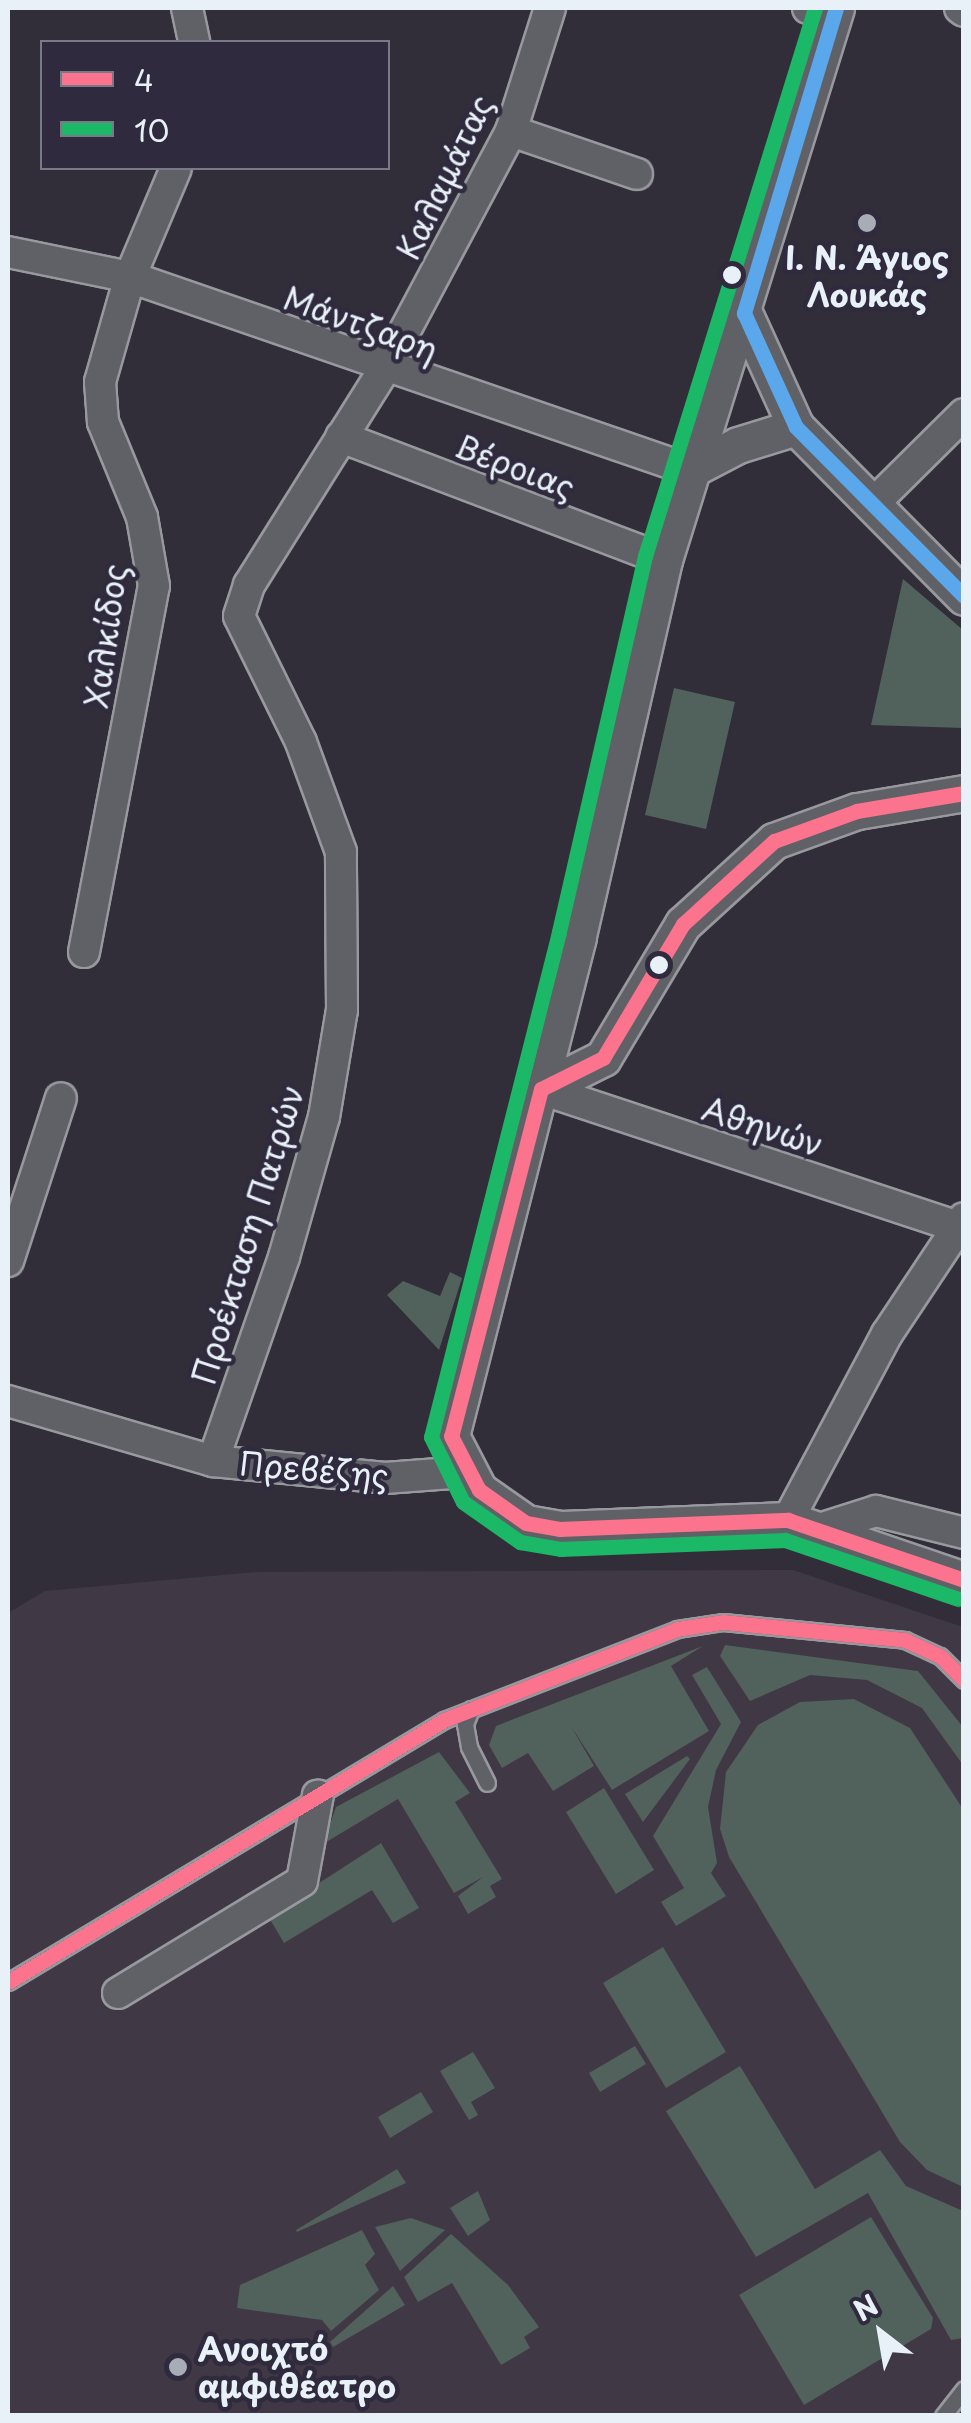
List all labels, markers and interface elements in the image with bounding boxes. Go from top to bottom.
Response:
legend [40,40,390,170]
text: 4 [134,57,154,102]
street label: Καλαμάτας [388,89,500,265]
text: 10 [134,107,169,152]
marker: Ι. Ν. Άγιος Λουκάς [856,212,878,234]
place label: Ι. Ν. Άγιος Λουκάς [784,239,950,314]
unlabelled marker [722,265,742,285]
street label: Μάντζαρη [279,277,443,369]
street label: Βέροιας [450,426,580,506]
street label: Χαλκίδος [76,562,134,710]
unlabelled marker [649,955,669,975]
street label: Προέκταση Πατρών [183,1080,311,1390]
street label: Αθηνών [698,1088,828,1164]
street label: Πρεβέζης [238,1443,390,1495]
north arrow [831,2283,931,2383]
text: N [845,2283,886,2331]
place label: Ανοιχτό αμφιθέατρο [198,2330,396,2405]
marker: Ανοιχτό αμφιθέατρο [167,2356,189,2378]

